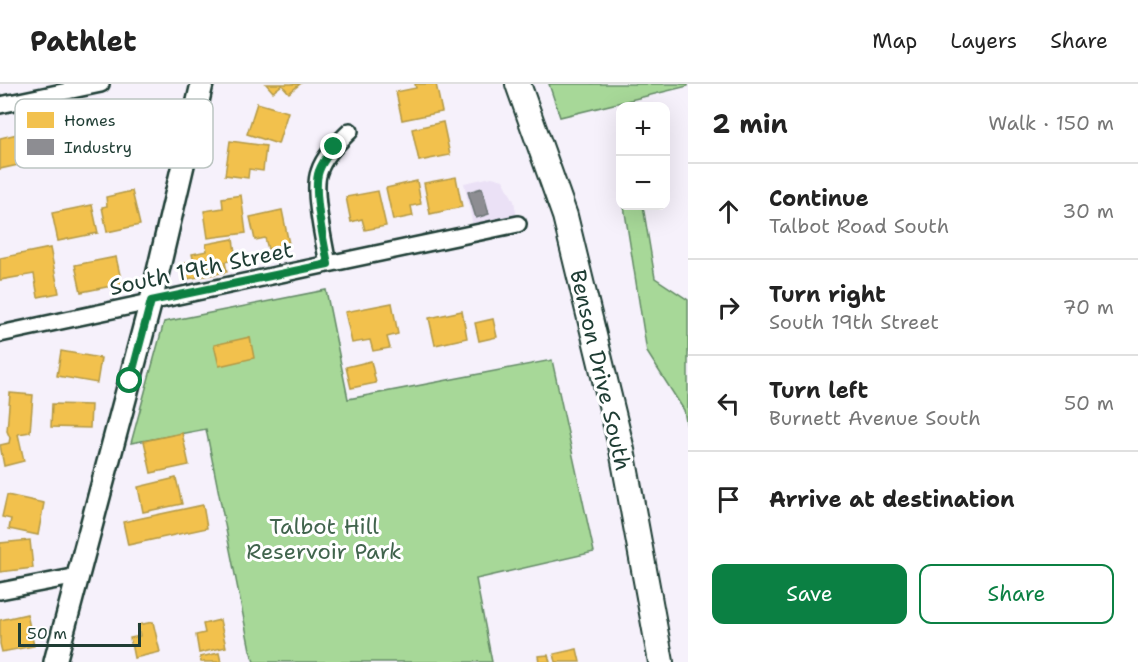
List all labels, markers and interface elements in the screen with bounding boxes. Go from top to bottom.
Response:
text: Pathlet [30,22,137,60]
text: Map [872,27,917,55]
text: Layers [950,27,1017,55]
text: Share [1050,27,1108,55]
legend [15,99,213,168]
map controls [616,102,670,210]
button: + [616,102,670,156]
text: 2 min [712,106,788,141]
text: Homes [64,110,116,131]
text: Walk · 150 m [988,110,1114,136]
route end [320,133,346,159]
text: Industry [64,137,132,158]
button: − [616,156,670,210]
text: Continue [769,184,869,213]
icon: ahead [712,195,745,228]
text: 30 m [1062,198,1114,224]
text: Talbot Road South [769,213,949,239]
street label: South 19th Street [107,235,296,302]
street label: Benson Drive South [563,267,638,474]
text: Turn right [769,280,886,309]
icon: right [712,291,745,324]
text: 70 m [1062,294,1114,320]
text: South 19th Street [769,309,939,335]
route start [116,367,142,393]
text: Turn left [769,376,868,405]
icon: left [712,387,745,420]
text: 50 m [1064,390,1114,416]
text: Burnett Avenue South [769,405,981,431]
icon: arrive [712,483,745,516]
text: Arrive at destination [769,485,1015,514]
park label: Talbot Hill Reservoir Park [246,512,402,566]
button: Save [712,564,907,624]
button: Share [919,564,1114,624]
scale bar [18,620,141,648]
text: 50 m [27,623,67,644]

